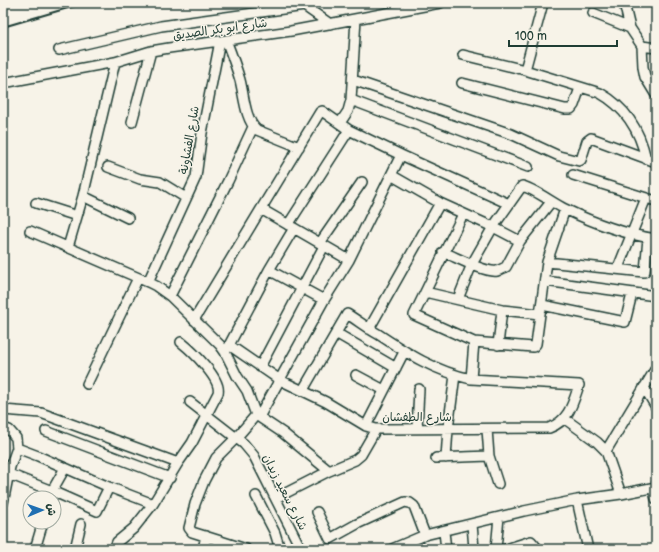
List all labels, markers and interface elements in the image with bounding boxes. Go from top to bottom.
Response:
street label: شارع ابو بكر الصديق [172,15,268,45]
scale bar [509,22,617,48]
text: 100 m [515,29,547,44]
street label: شارع الفشاونة [176,105,204,176]
street label: شارع الطفشان [382,410,452,426]
street label: شارع سعيد زيدان [258,452,310,533]
north arrow [22,490,62,530]
text: ش [45,503,58,516]

